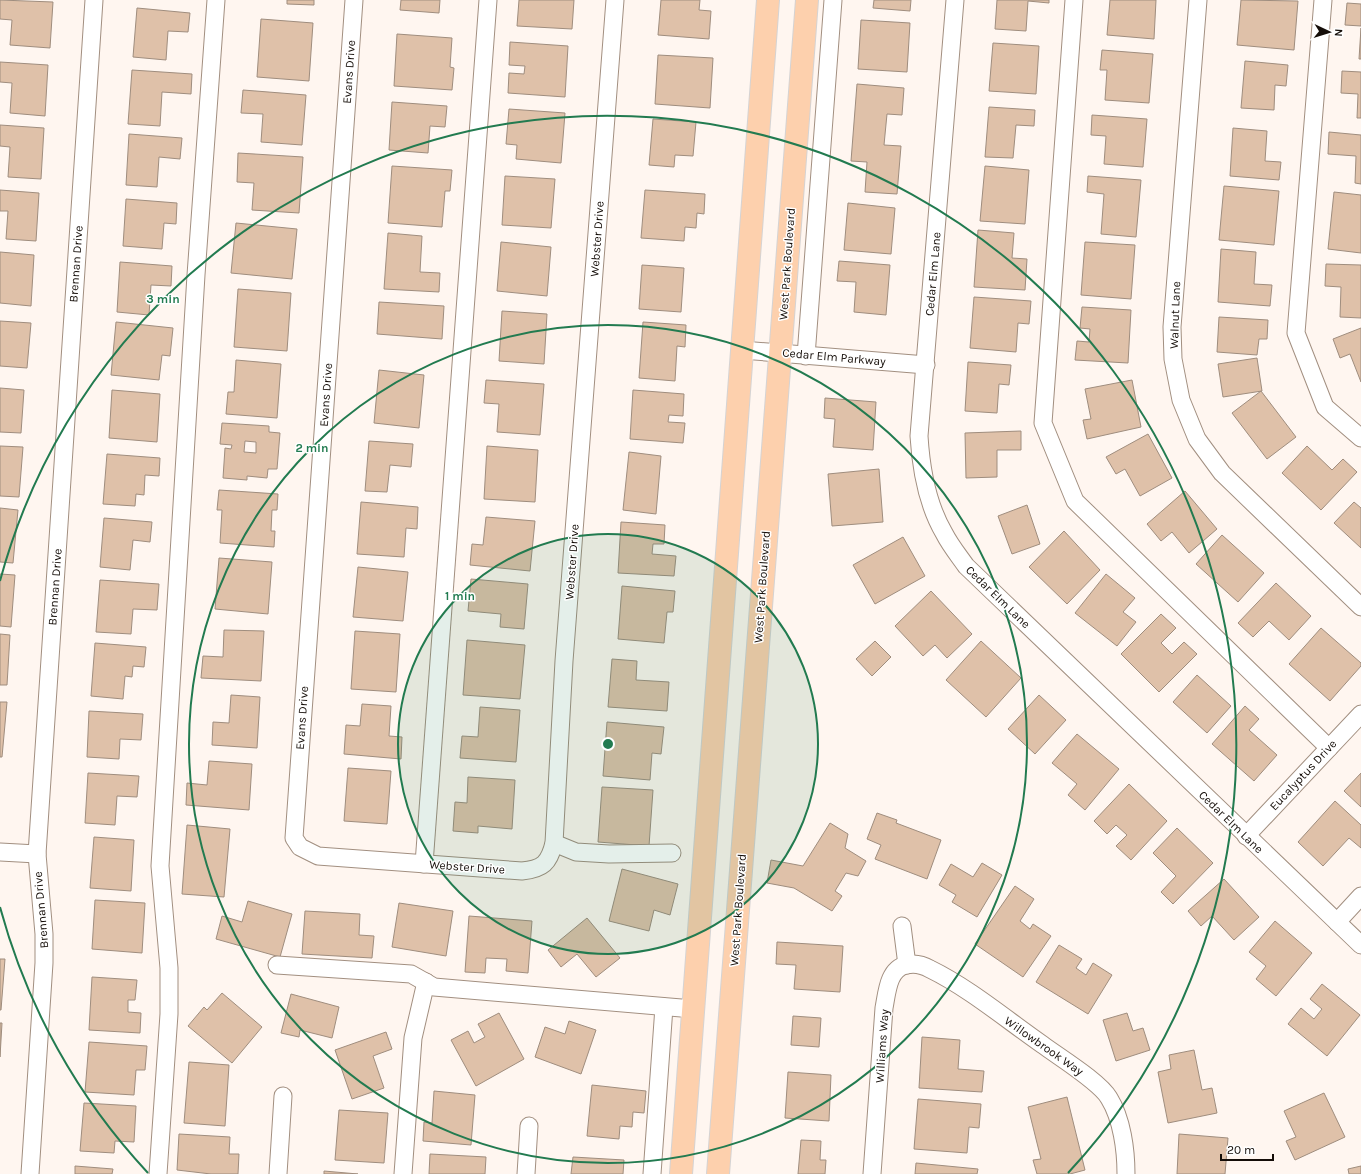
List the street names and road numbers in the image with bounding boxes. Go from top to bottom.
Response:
street label: Evans Drive [340,40,358,104]
street label: Webster Drive [587,201,607,277]
street label: West Park Boulevard [776,208,798,320]
street label: Brennan Drive [66,225,86,303]
street label: Cedar Elm Lane [922,231,944,317]
street label: Walnut Lane [1167,281,1183,349]
street label: Cedar Elm Parkway [782,346,887,369]
street label: Evans Drive [317,363,335,427]
street label: Webster Drive [562,524,582,600]
street label: West Park Boulevard [751,531,773,643]
street label: Brennan Drive [45,548,65,626]
street label: Cedar Elm Lane [963,563,1033,631]
street label: Evans Drive [293,686,311,750]
street label: Eucalyptus Drive [1267,737,1339,813]
street label: Cedar Elm Lane [1196,788,1266,856]
street label: West Park Boulevard [727,854,749,966]
street label: Webster Drive [429,857,505,877]
street label: Brennan Drive [31,871,51,949]
street label: Williams Way [872,1008,892,1083]
street label: Willowbrook Way [1002,1014,1086,1079]

